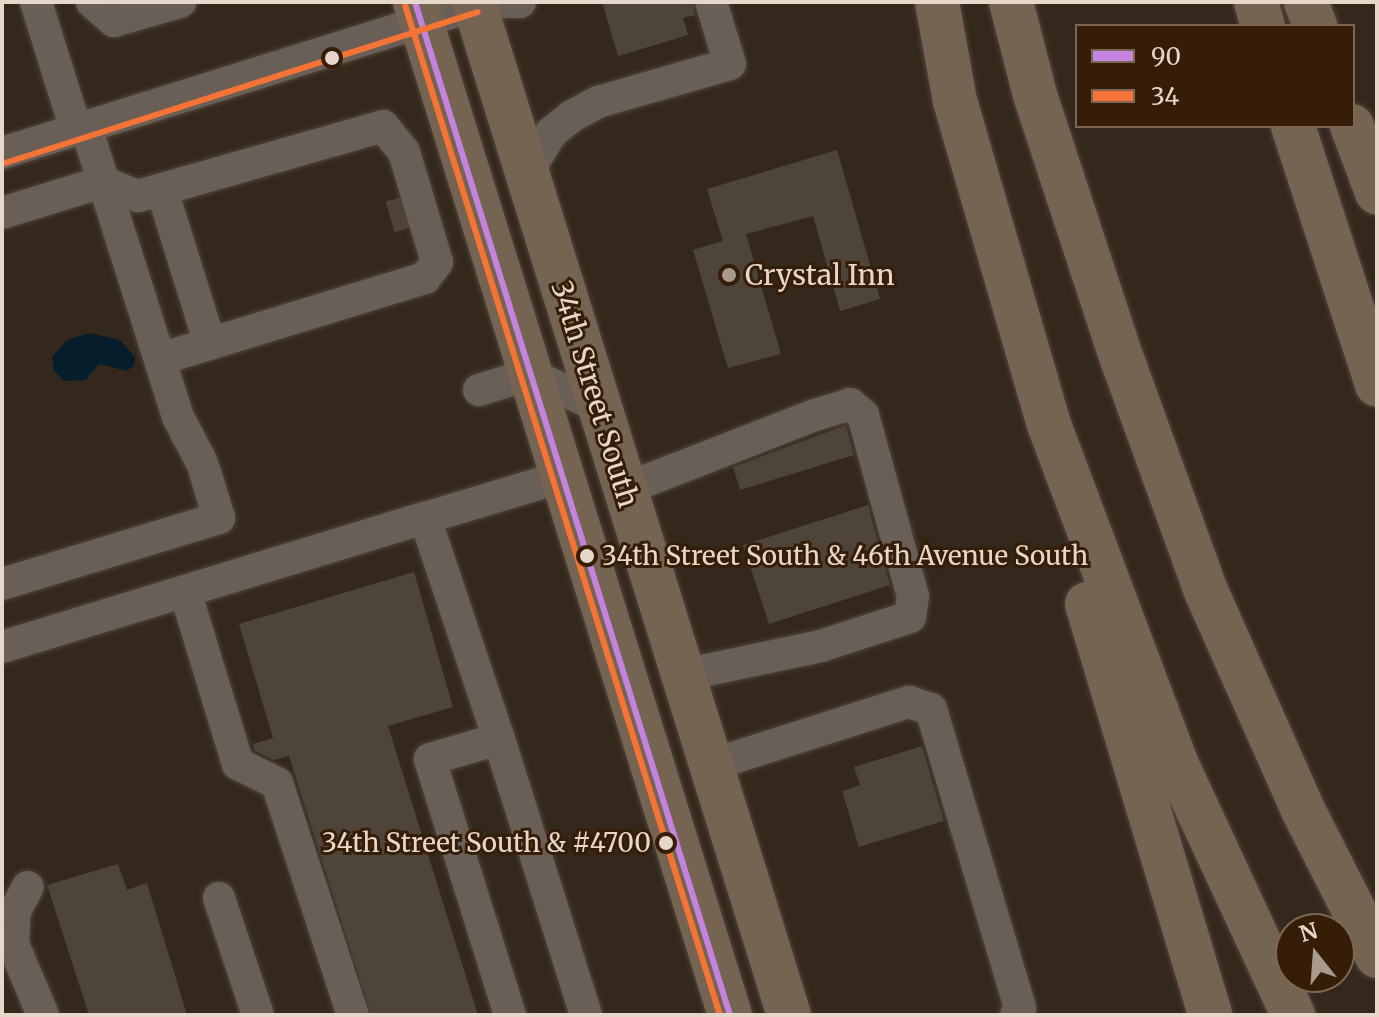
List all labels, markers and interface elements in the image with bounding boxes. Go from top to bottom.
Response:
legend [1075,24,1355,128]
text: 90 [1151,41,1181,72]
unlabelled marker [324,50,340,66]
text: 34 [1151,81,1179,112]
place label: Crystal Inn [745,258,895,292]
marker: Crystal Inn [720,266,738,284]
street label: 34th Street South [545,277,645,511]
place label: 34th Street South & 46th Avenue South [602,540,1088,572]
marker: 34th Street South & 46th Avenue South [579,548,595,564]
place label: 34th Street South & #4700 [322,827,651,859]
marker: 34th Street South & #4700 [658,835,674,851]
north arrow [1275,913,1355,993]
text: N [1296,916,1321,948]

